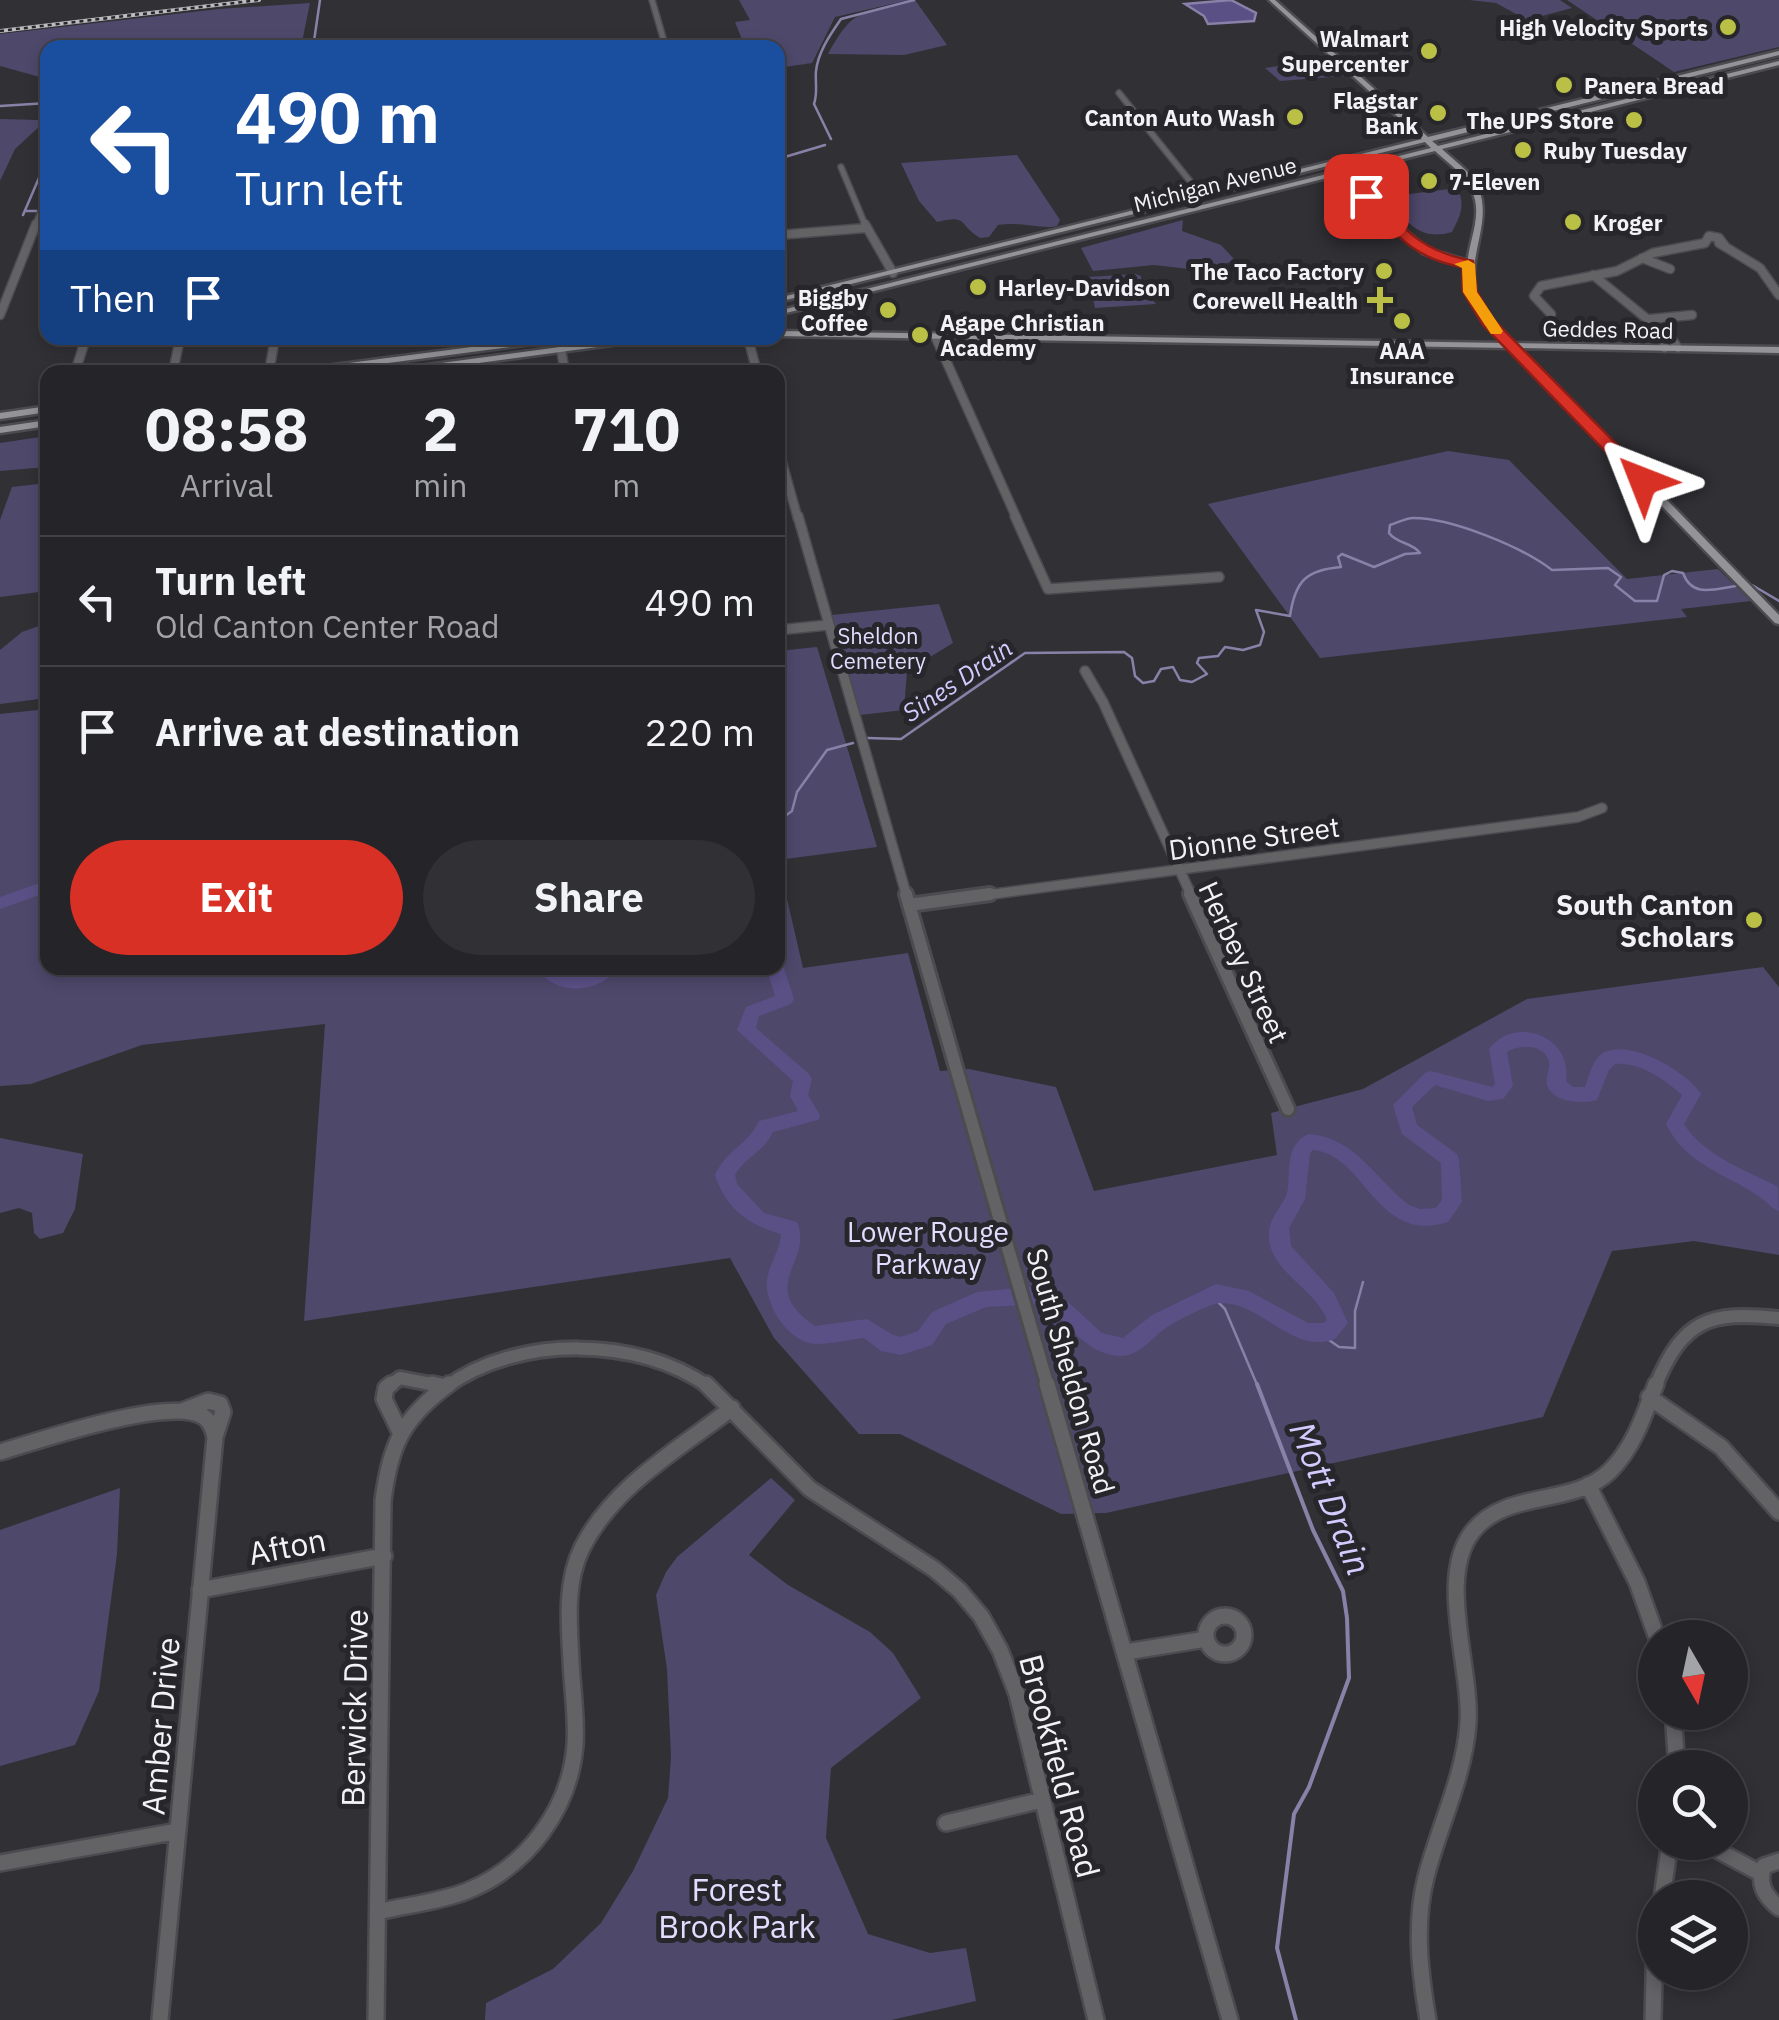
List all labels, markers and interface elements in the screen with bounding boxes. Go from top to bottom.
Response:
place label: High Velocity Sports [1499,13,1708,42]
marker: High Velocity Sports [1717,16,1739,38]
place label: Walmart Supercenter [1281,24,1409,78]
marker: Walmart Supercenter [1418,40,1440,62]
text: 490 m [235,71,440,162]
place label: Panera Bread [1584,71,1724,100]
marker: Panera Bread [1553,74,1575,96]
icon: left [70,80,200,210]
place label: Flagstar Bank [1333,86,1418,140]
marker: Flagstar Bank [1427,102,1449,124]
place label: Canton Auto Wash [1084,103,1275,132]
marker: Canton Auto Wash [1284,106,1306,128]
place label: The UPS Store [1467,106,1614,135]
marker: The UPS Store [1623,109,1645,131]
place label: Ruby Tuesday [1543,136,1687,165]
marker: Ruby Tuesday [1512,139,1534,161]
street label: Michigan Avenue [1131,150,1299,218]
pin [1324,154,1409,239]
text: Turn left [235,159,404,217]
place label: 7-Eleven [1449,167,1540,196]
icon: arrive [1339,169,1394,224]
marker: 7-Eleven [1418,170,1440,192]
place label: Kroger [1593,208,1663,237]
marker: Kroger [1562,211,1584,233]
place label: The Taco Factory [1190,257,1364,286]
marker: The Taco Factory [1373,260,1395,282]
icon: arrive [176,270,231,325]
text: Then [70,273,156,322]
place label: Harley-Davidson [998,273,1170,302]
marker: Harley-Davidson [967,276,989,298]
place label: Biggby Coffee [798,283,868,337]
place label: Corewell Health [1192,286,1358,315]
marker: Corewell Health [1367,287,1393,313]
marker: Biggby Coffee [877,299,899,321]
place label: Agape Christian Academy [940,308,1105,362]
marker: AAA Insurance [1391,310,1413,332]
street label: Geddes Road [1542,313,1674,345]
marker: Agape Christian Academy [909,324,931,346]
place label: AAA Insurance [1350,336,1454,390]
text: 08:58 [145,389,309,468]
text: 2 [422,389,458,468]
text: 710 [572,389,680,468]
position arrow [1591,429,1695,533]
text: Arrival [180,464,273,506]
text: min [413,464,467,506]
text: m [612,464,640,506]
text: Turn left [155,556,306,605]
icon: left [70,574,125,629]
text: 490 m [644,577,755,626]
text: Old Canton Center Road [155,605,500,647]
park label: Sheldon Cemetery [830,621,926,675]
water label: Sines Drain [896,631,1018,729]
icon: arrive [70,704,125,759]
text: Arrive at destination [155,707,520,756]
text: 220 m [644,707,755,756]
street label: Dionne Street [1166,808,1342,868]
button: Exit [70,840,403,955]
button: Share [423,840,755,955]
street label: Herbey Street [1190,875,1298,1049]
place label: South Canton Scholars [1556,886,1734,955]
marker: South Canton Scholars [1743,909,1765,931]
park label: Lower Rouge Parkway [847,1213,1009,1282]
street label: South Sheldon Road [1018,1244,1124,1498]
water label: Mott Drain [1279,1414,1383,1582]
street label: Afton [245,1518,329,1574]
street label: Berwick Drive [331,1609,377,1807]
north arrow [1638,1620,1748,1730]
map controls [1638,1620,1748,1990]
street label: Amber Drive [131,1635,189,1817]
street label: Brookfield Road [1010,1650,1110,1882]
button: search [1638,1750,1748,1860]
park label: Forest Brook Park [658,1868,816,1947]
button: layers [1638,1880,1748,1990]

